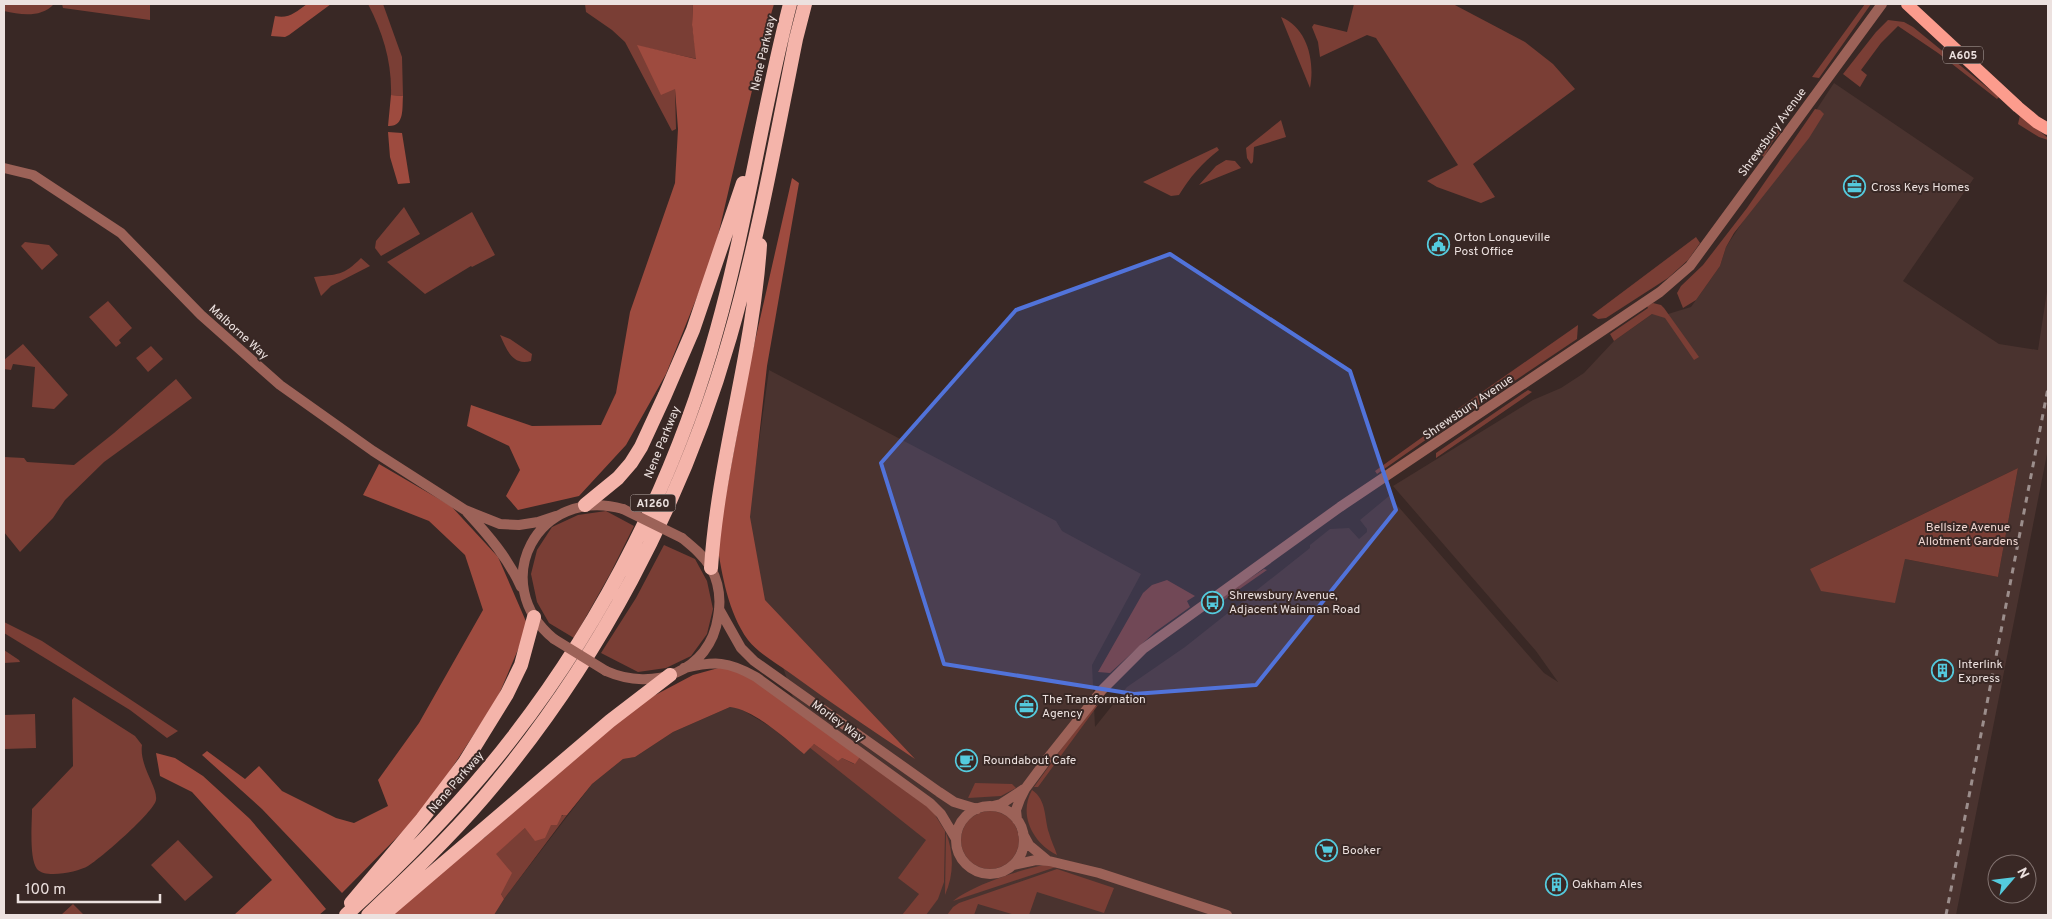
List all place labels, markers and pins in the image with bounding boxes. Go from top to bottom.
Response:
office icon: Cross Keys Homes [1843,175,1867,199]
place label: Cross Keys Homes [1871,180,1970,196]
place label: Orton Longueville Post Office [1454,230,1550,260]
public building icon: Orton Longueville Post Office [1426,232,1450,256]
place label: Shrewsbury Avenue, Adjacent Wainman Road [1229,588,1360,618]
bus stop icon: Shrewsbury Avenue, Adjacent Wainman Road [1201,590,1225,614]
place label: Interlink Express [1958,657,2003,687]
building icon: Interlink Express [1930,659,1954,683]
place label: The Transformation Agency [1042,692,1146,722]
office icon: The Transformation Agency [1014,694,1038,718]
cafe icon: Roundabout Cafe [955,748,979,772]
place label: Roundabout Cafe [983,753,1076,769]
supermarket icon: Booker [1314,838,1338,862]
place label: Booker [1342,843,1381,859]
building icon: Oakham Ales [1544,872,1568,896]
place label: Oakham Ales [1572,877,1642,893]

